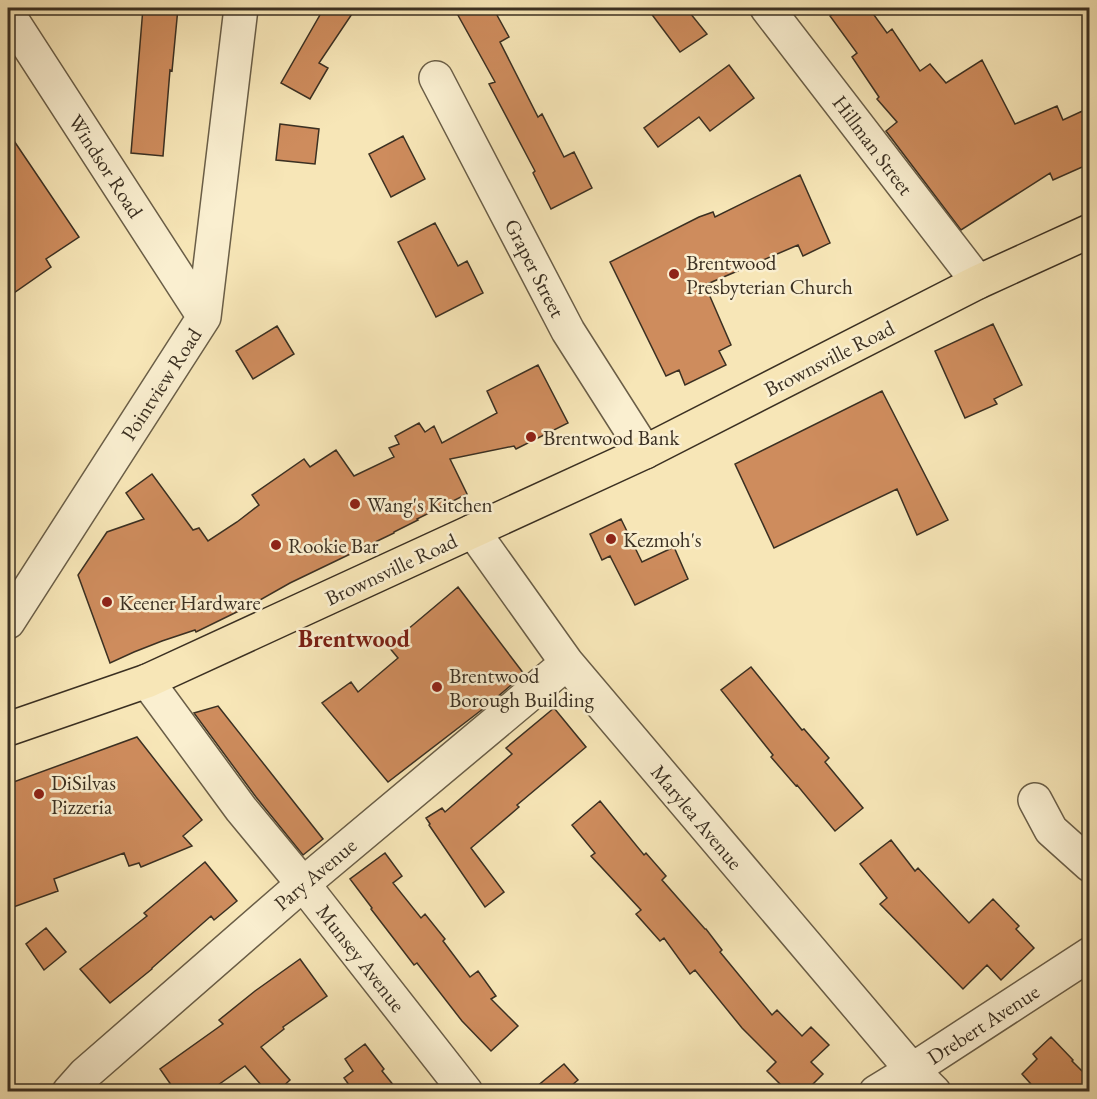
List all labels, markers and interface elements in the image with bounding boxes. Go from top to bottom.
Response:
street label: Hillman Street [827,90,920,201]
street label: Windsor Road [63,109,150,223]
street label: Graper Street [499,214,572,322]
place label: Brentwood Presbyterian Church [686,249,853,300]
marker: Brentwood Presbyterian Church [667,267,681,281]
street label: Brownsville Road [759,313,899,402]
street label: Pointview Road [115,322,208,445]
place label: Brentwood Bank [543,424,680,451]
marker: Brentwood Bank [524,430,538,444]
place label: Wang's Kitchen [367,491,493,518]
marker: Wang's Kitchen [348,497,362,511]
place label: Kezmoh's [623,526,702,553]
street label: Brownsville Road [321,527,462,611]
place label: Rookie Bar [288,532,379,559]
marker: Kezmoh's [604,532,618,546]
marker: Rookie Bar [269,538,283,552]
place label: Keener Hardware [119,589,261,616]
marker: Keener Hardware [100,595,114,609]
district label: Brentwood [298,623,411,654]
place label: Brentwood Borough Building [449,662,595,713]
marker: Brentwood Borough Building [430,680,444,694]
street label: Marylea Avenue [645,759,749,875]
place label: DiSilvas Pizzeria [51,769,116,820]
marker: DiSilvas Pizzeria [32,787,46,801]
street label: Pary Avenue [268,832,362,916]
street label: Munsey Avenue [310,899,412,1017]
street label: Drebert Avenue [922,978,1044,1070]

